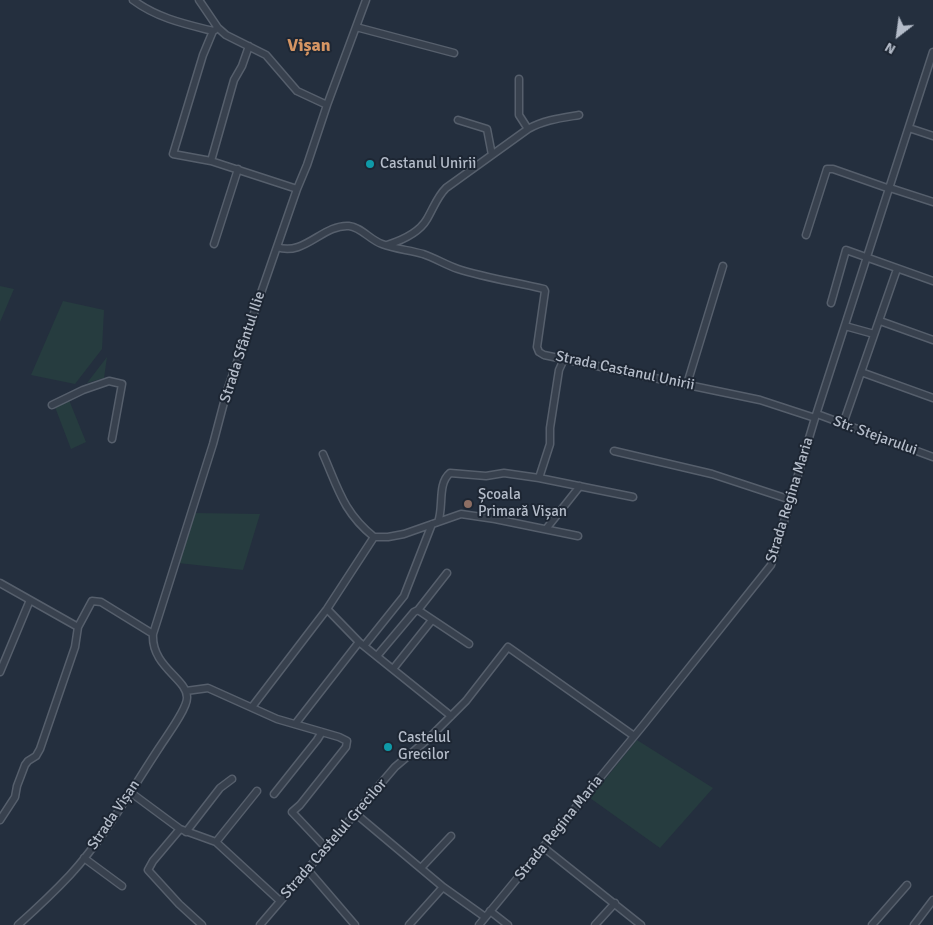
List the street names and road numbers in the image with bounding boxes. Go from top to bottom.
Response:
street label: Strada Sfântul Ilie [217,289,269,405]
street label: Strada Castanul Unirii [554,347,696,395]
street label: Str. Stejarului [830,412,920,460]
street label: Strada Regina Maria [762,435,818,565]
street label: Strada Regina Maria [511,772,607,884]
street label: Strada Castelul Grecilor [277,776,391,902]
street label: Strada Vișan [84,777,144,853]

